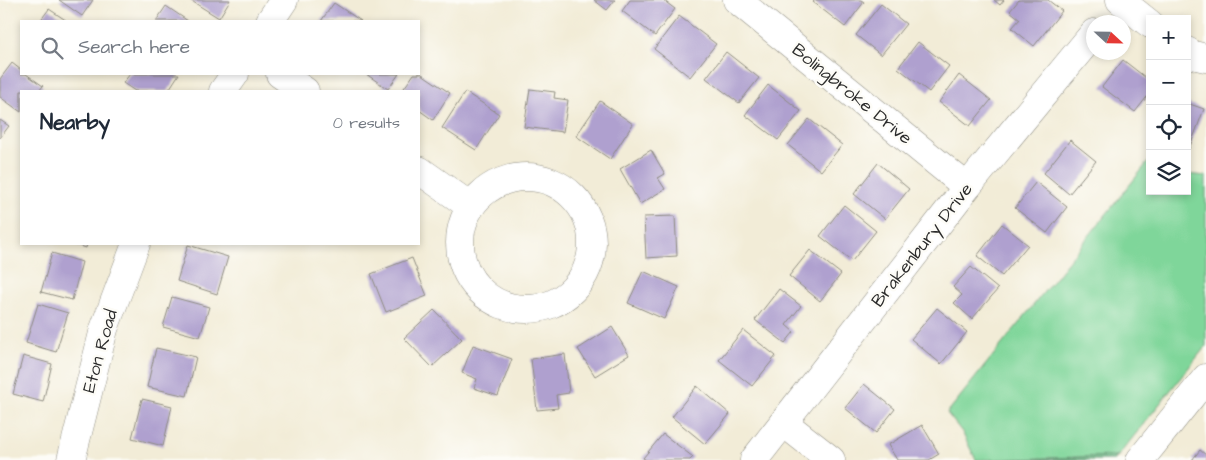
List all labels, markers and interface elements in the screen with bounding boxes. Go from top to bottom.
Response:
north arrow [1086,15,1131,60]
map controls [1146,15,1191,195]
button: + [1146,15,1191,60]
search box [20,20,420,75]
icon: search [38,34,66,62]
text: Search here [78,34,190,61]
street label: Bolingbroke Drive [786,38,918,151]
button: − [1146,60,1191,105]
button: locate [1146,105,1191,150]
text: Nearby [40,108,110,137]
text: 0 results [333,112,400,134]
button: layers [1146,150,1191,195]
street label: Brakenbury Drive [866,177,979,313]
street label: Eton Road [76,306,124,396]

